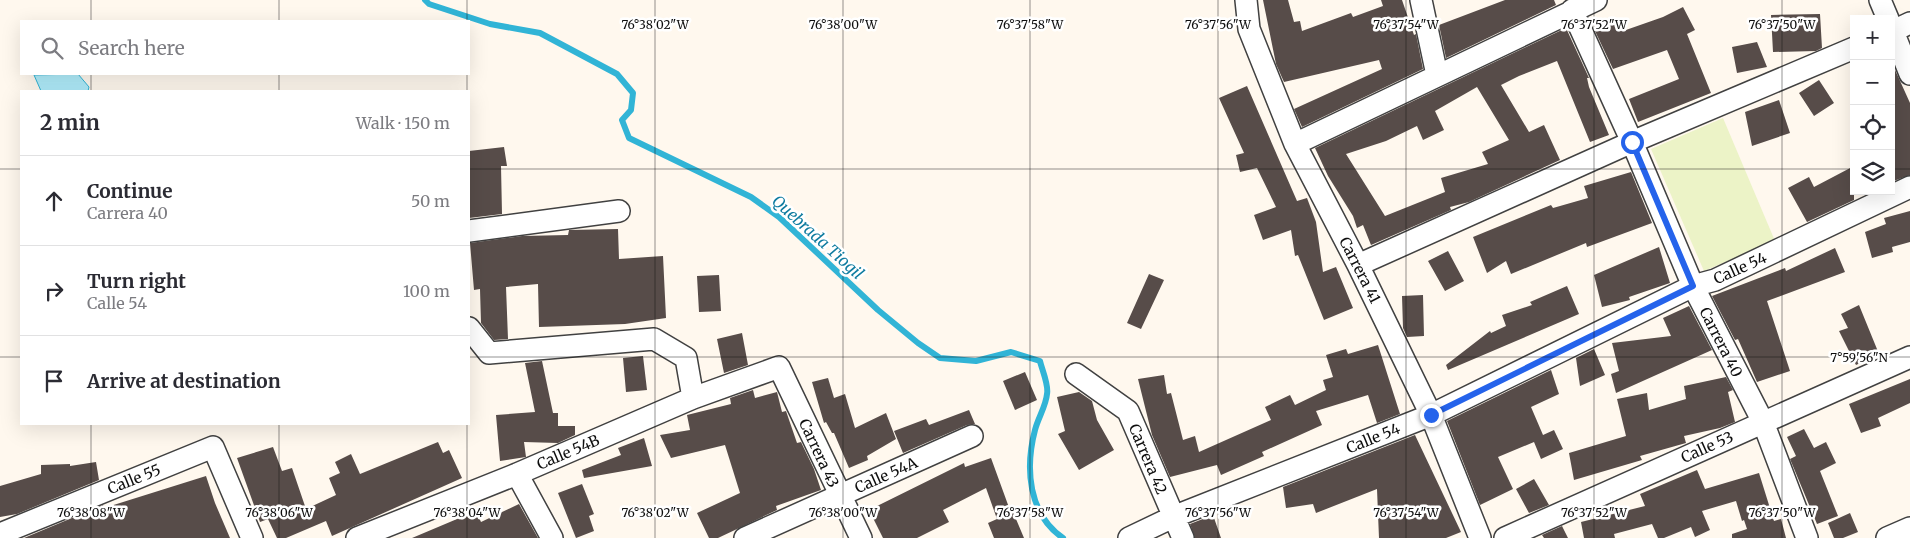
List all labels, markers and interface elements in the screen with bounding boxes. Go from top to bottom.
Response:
map controls [1850,15,1895,195]
button: + [1850,15,1895,60]
text: 76°38'02"W [621,17,690,32]
text: 76°38'00"W [809,17,878,32]
text: 76°37'58"W [997,17,1064,32]
text: 76°37'56"W [1185,17,1252,32]
text: 76°37'54"W [1373,17,1440,32]
text: 76°37'52"W [1561,17,1628,32]
text: 76°37'50"W [1749,17,1817,32]
search box [20,20,470,75]
icon: search [38,34,66,62]
text: Search here [78,36,185,60]
button: − [1850,60,1895,105]
button: locate [1850,105,1895,150]
text: 2 min [40,109,100,136]
text: Walk · 150 m [356,113,450,133]
route start [1621,131,1644,154]
button: layers [1850,150,1895,195]
text: Continue [87,179,173,203]
icon: ahead [40,187,68,215]
text: 50 m [411,191,450,211]
water label: Quebrada Tiogil [768,191,868,284]
text: Carrera 40 [87,203,168,223]
street label: Carrera 41 [1335,234,1385,307]
street label: Calle 54 [1710,248,1770,288]
text: Turn right [87,269,186,293]
icon: right [40,277,68,305]
text: 100 m [403,281,450,301]
text: Calle 54 [87,293,147,313]
street label: Carrera 40 [1695,304,1747,380]
text: 7°59'56"N [1830,350,1888,365]
icon: arrive [40,367,68,395]
text: Arrive at destination [87,369,281,393]
route end [1420,404,1443,427]
street label: Carrera 43 [795,416,843,490]
street label: Calle 54 [1343,419,1403,457]
street label: Carrera 42 [1125,421,1171,497]
street label: Calle 53 [1678,427,1736,467]
street label: Calle 54B [534,430,602,474]
street label: Calle 54A [852,453,921,497]
street label: Calle 55 [105,460,163,498]
text: 76°38'08"W [57,505,126,520]
text: 76°38'06"W [245,505,314,520]
text: 76°38'04"W [434,505,501,520]
text: 76°38'02"W [621,505,690,520]
text: 76°38'00"W [809,505,878,520]
text: 76°37'58"W [997,505,1064,520]
text: 76°37'56"W [1185,505,1252,520]
text: 76°37'54"W [1373,505,1440,520]
text: 76°37'52"W [1561,505,1628,520]
text: 76°37'50"W [1749,505,1817,520]

